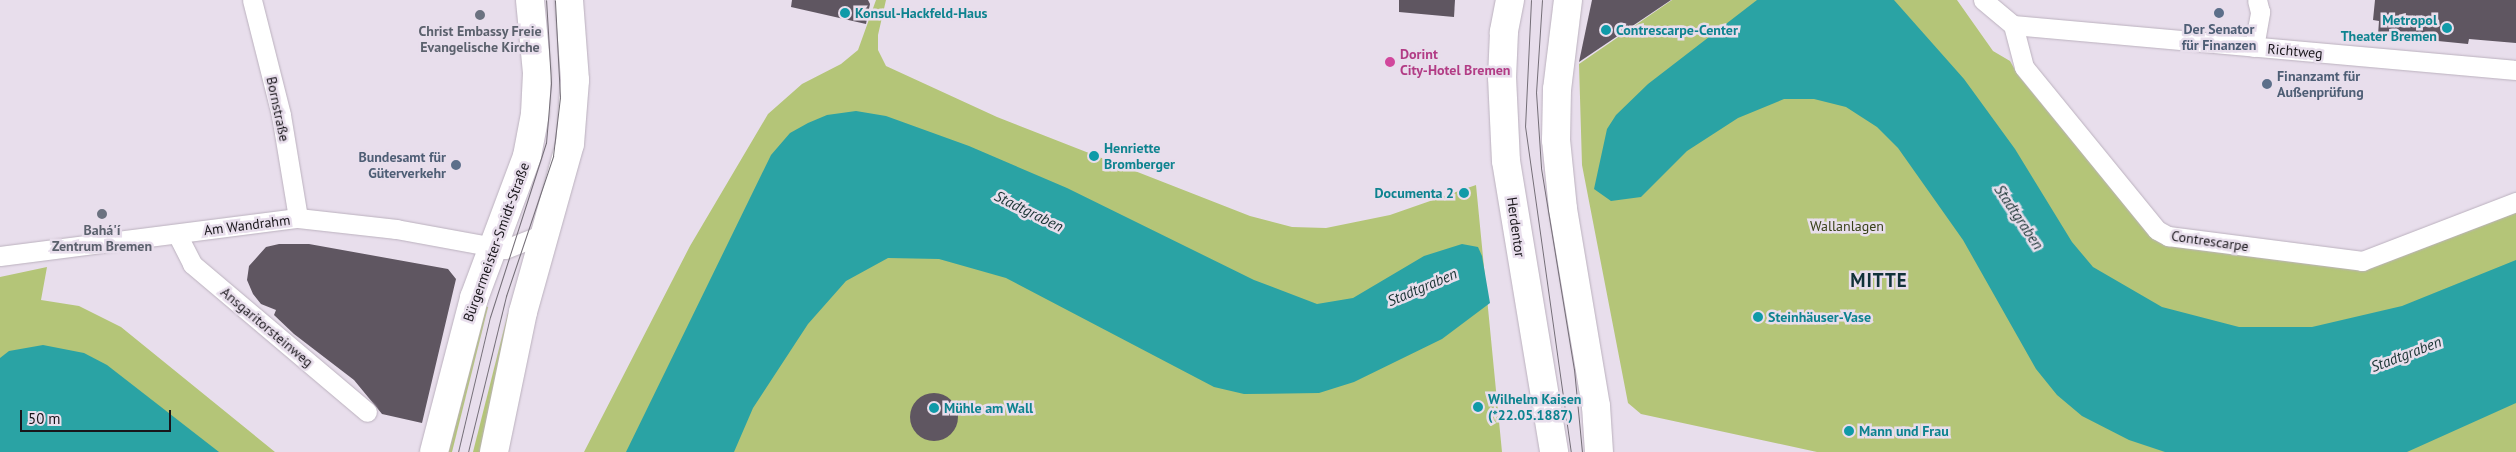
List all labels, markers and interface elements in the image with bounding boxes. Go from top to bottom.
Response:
place label: Konsul-Hackfeld-Haus [855,5,987,21]
marker: Konsul-Hackfeld-Haus [839,7,851,19]
marker: Der Senator für Finanzen [2213,7,2225,19]
marker: Christ Embassy Freie Evangelische Kirche [474,9,486,21]
place label: Metropol Theater Bremen [2341,12,2437,44]
place label: Der Senator für Finanzen [2182,21,2256,54]
place label: Contrescarpe-Center [1616,22,1738,38]
marker: Metropol Theater Bremen [2441,22,2453,34]
place label: Christ Embassy Freie Evangelische Kirche [418,23,542,56]
marker: Contrescarpe-Center [1600,24,1612,36]
street label: Richtweg [2267,40,2323,62]
place label: Dorint City-Hotel Bremen [1400,46,1510,78]
marker: Dorint City-Hotel Bremen [1384,56,1396,68]
place label: Finanzamt für Außenprüfung [2277,68,2364,100]
street label: Bornstraße [263,75,293,143]
marker: Finanzamt für Außenprüfung [2261,78,2273,90]
place label: Henriette Bromberger [1104,140,1175,172]
place label: Bundesamt für Güterverkehr [358,149,446,182]
marker: Henriette Bromberger [1088,150,1100,162]
marker: Bundesamt für Güterverkehr [450,159,462,171]
street label: Bürgermeister-Smidt-Straße [459,160,533,324]
water label: Stadtgraben [1991,181,2047,253]
place label: Documenta 2 [1375,185,1454,201]
water label: Stadtgraben [992,187,1066,235]
marker: Documenta 2 [1458,187,1470,199]
street label: Herdentor [1503,196,1529,258]
marker: Bahá'í Zentrum Bremen [96,208,108,220]
street label: Am Wandrahm [203,211,291,239]
park label: Wallanlagen [1810,218,1884,234]
place label: Bahá'í Zentrum Bremen [52,222,152,254]
street label: Contrescarpe [2170,227,2250,255]
water label: Stadtgraben [1384,264,1460,310]
district label: MITTE [1850,270,1908,292]
street label: Ansgaritorsteinweg [217,284,317,370]
place label: Steinhäuser-Vase [1768,309,1871,325]
marker: Steinhäuser-Vase [1752,311,1764,323]
water label: Stadtgraben [2368,332,2444,376]
place label: Wilhelm Kaisen (*22.05.1887) [1488,391,1581,424]
scale bar [22,400,174,432]
place label: Mühle am Wall [944,400,1033,416]
marker: Wilhelm Kaisen (*22.05.1887) [1472,401,1484,413]
marker: Mühle am Wall [928,402,940,414]
text: 50 m [28,409,61,428]
place label: Mann und Frau [1859,423,1949,439]
marker: Mann und Frau [1843,425,1855,437]

